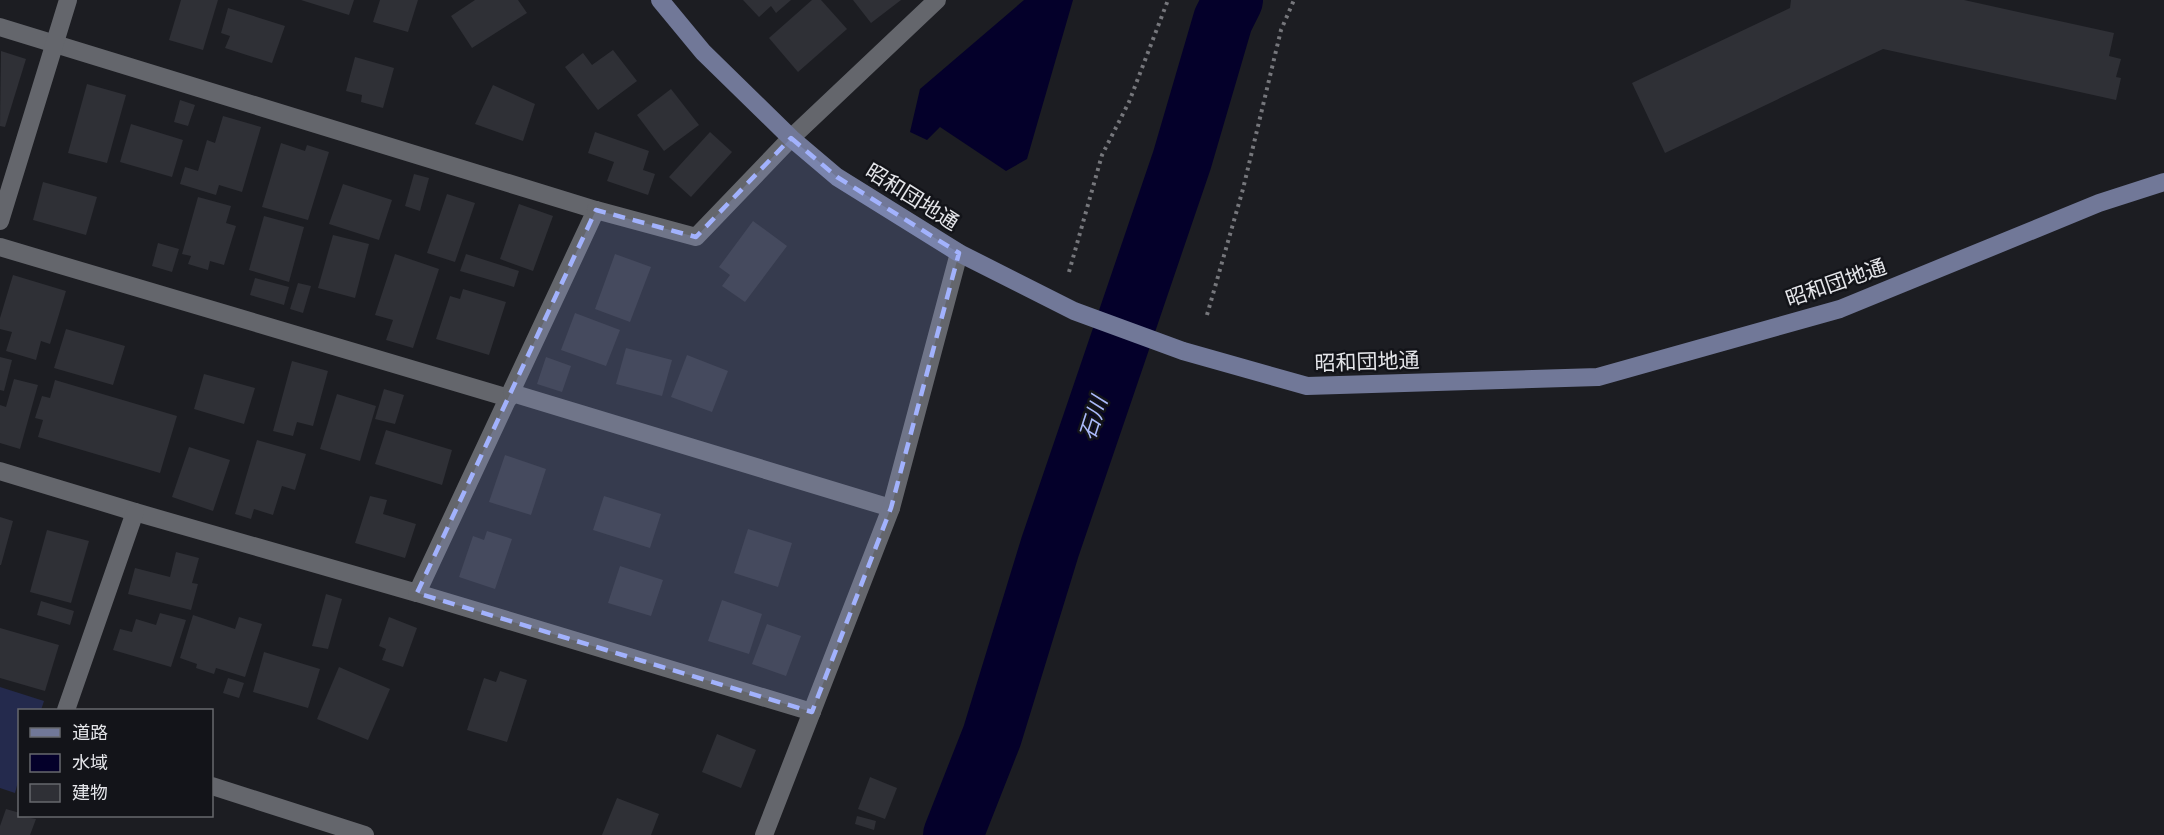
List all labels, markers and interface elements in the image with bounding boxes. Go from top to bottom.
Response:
street label: 昭和団地通 [860,156,964,238]
street label: 昭和団地通 [1781,252,1891,314]
street label: 昭和団地通 [1314,345,1420,379]
water label: 石川 [1071,390,1116,444]
legend [18,709,213,817]
text: 道路 [72,720,108,746]
text: 水域 [72,750,108,776]
text: 建物 [72,780,108,806]

